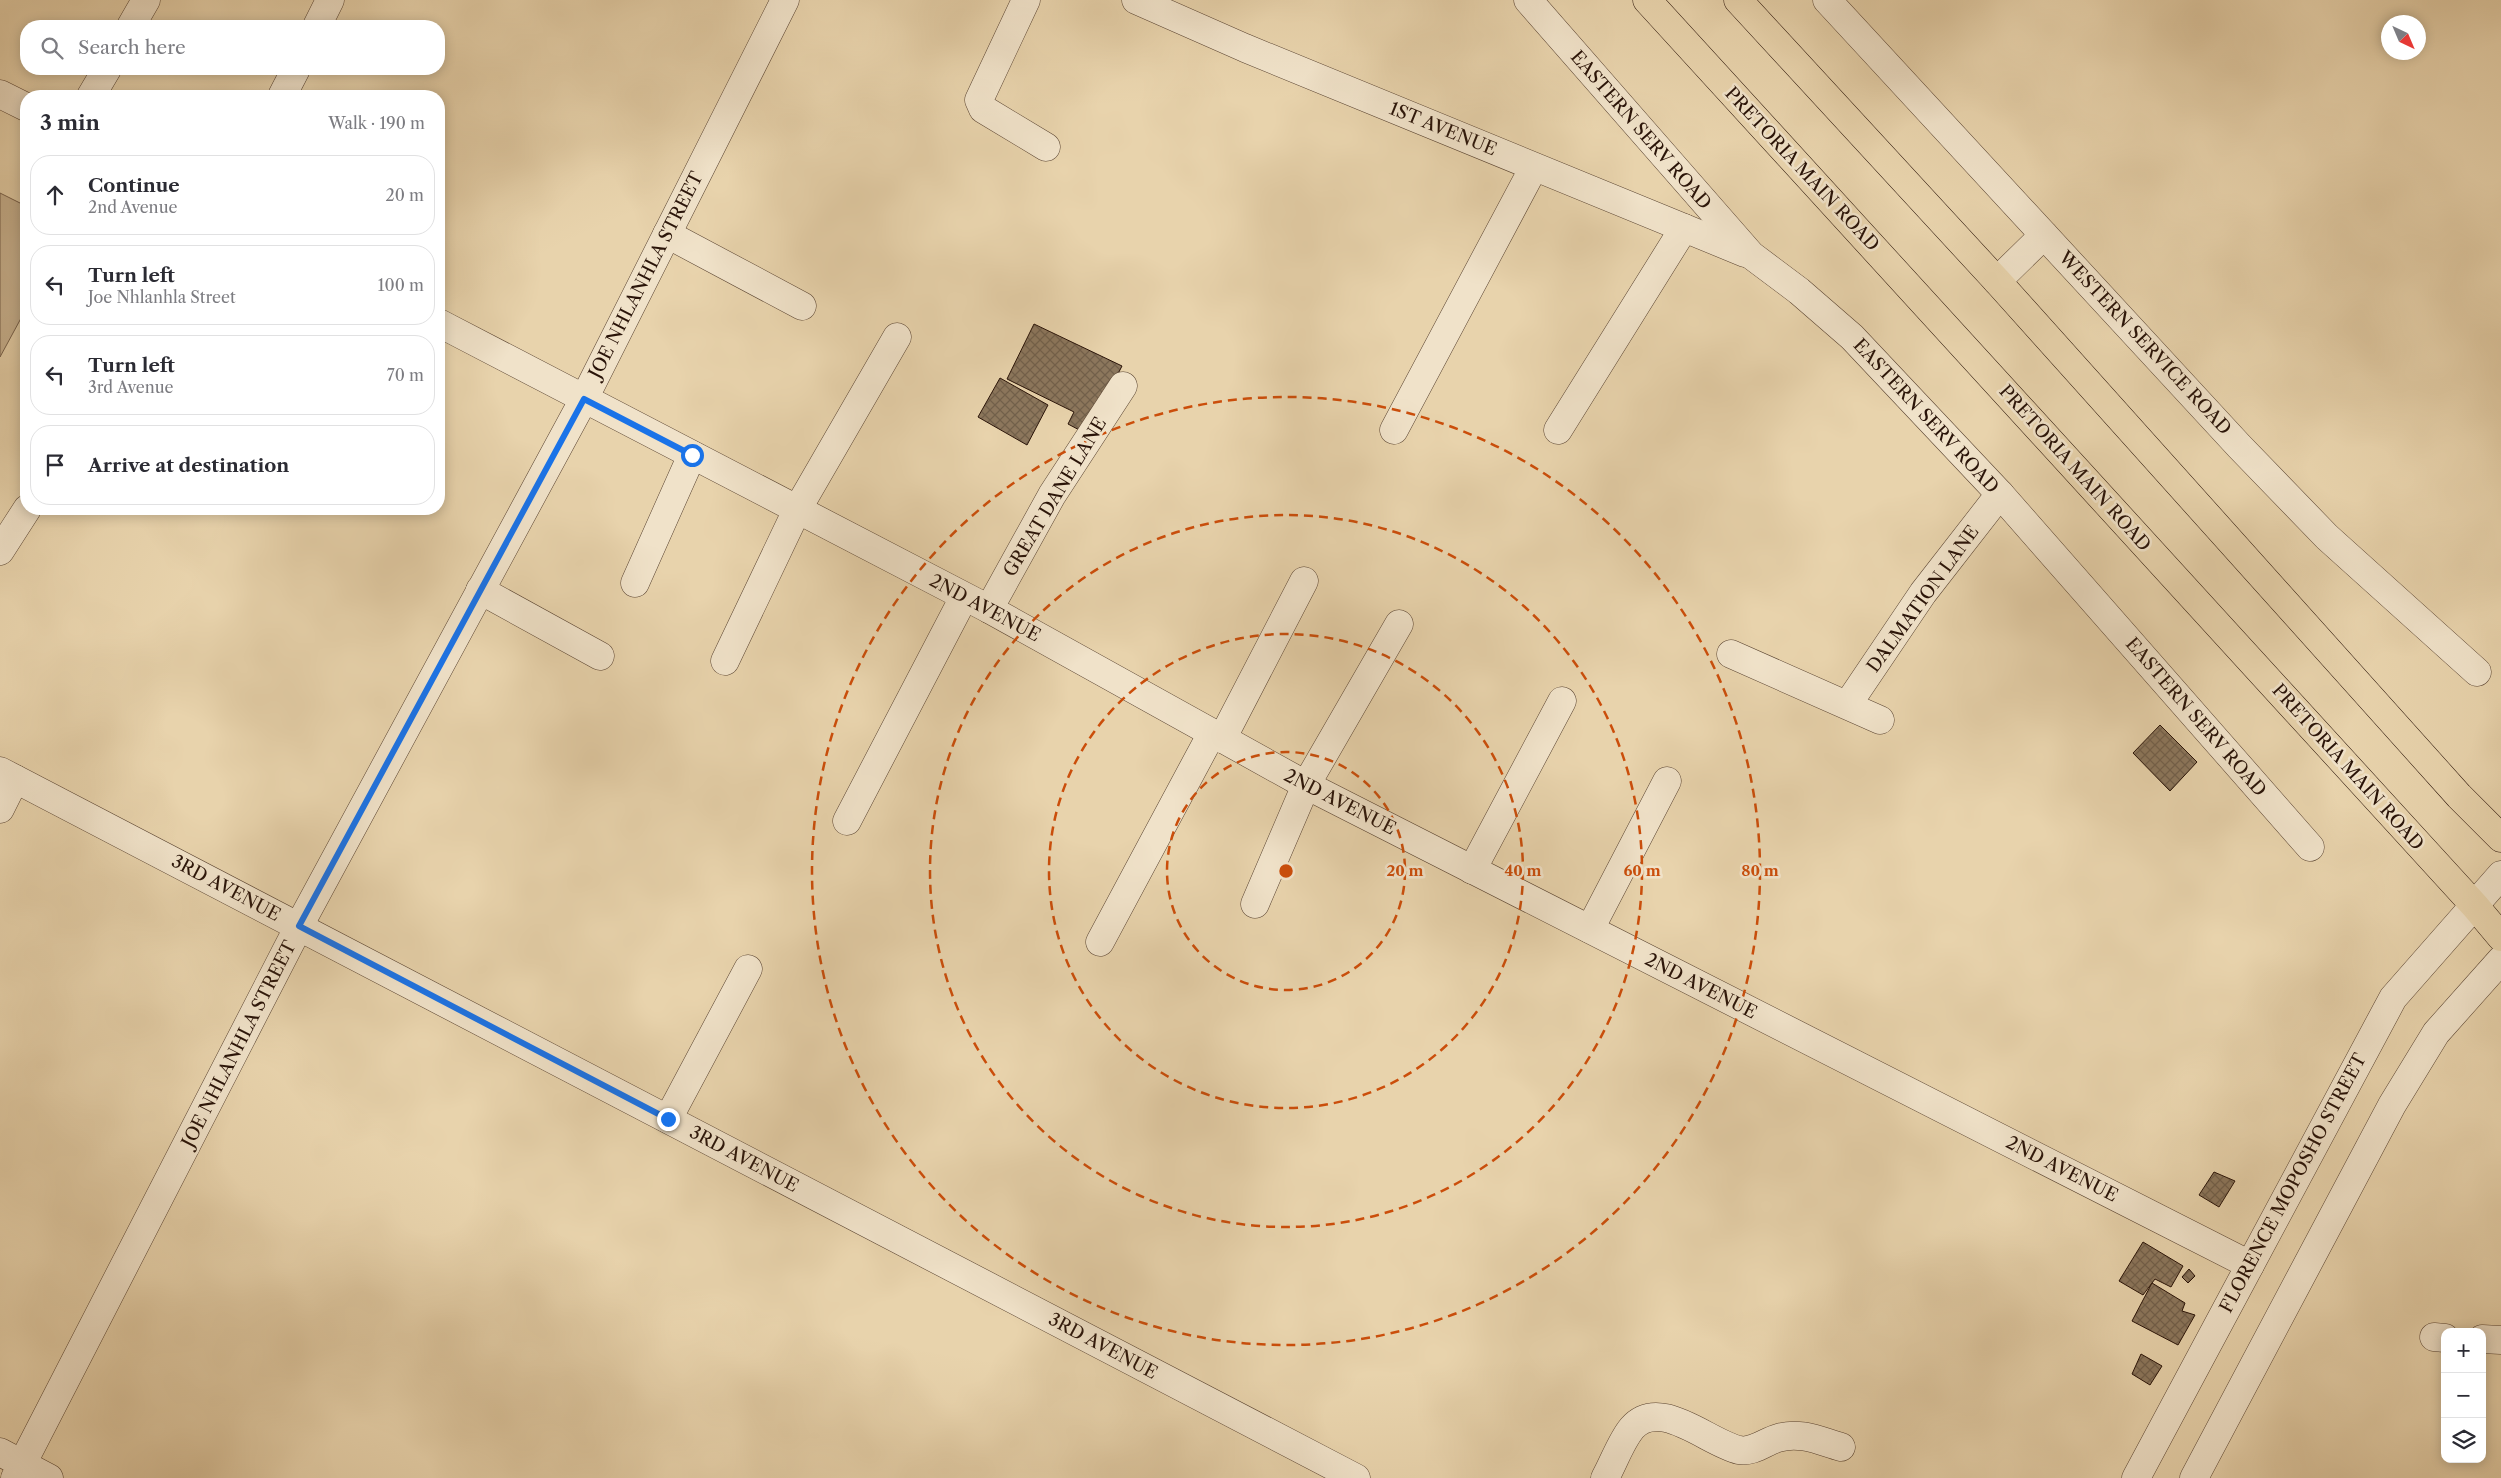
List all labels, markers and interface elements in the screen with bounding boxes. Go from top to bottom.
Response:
north arrow [2381,15,2426,60]
search box [20,20,445,75]
icon: search [38,34,66,62]
text: Search here [78,36,186,59]
street label: EASTERN SERV ROAD [1566,46,1716,214]
street label: PRETORIA MAIN ROAD [1720,82,1884,256]
street label: 1ST AVENUE [1386,97,1500,161]
text: 3 min [40,110,100,135]
text: Walk · 190 m [328,113,425,133]
street label: JOE NHLANHLA STREET [583,168,708,385]
text: Continue [88,174,180,197]
icon: ahead [41,181,69,209]
text: 20 m [385,185,424,205]
text: 2nd Avenue [88,197,177,217]
street label: WESTERN SERVICE ROAD [2053,246,2236,439]
text: Turn left [88,264,175,287]
icon: left [41,271,69,299]
text: 100 m [378,275,424,295]
text: Joe Nhlanhla Street [88,287,236,307]
street label: EASTERN SERV ROAD [1849,334,2003,498]
text: Turn left [88,354,175,377]
icon: left [41,361,69,389]
text: 70 m [387,365,424,385]
text: 3rd Avenue [88,377,174,397]
street label: PRETORIA MAIN ROAD [1994,380,2156,556]
street label: GREAT DANE LANE [999,413,1111,581]
route start [681,444,704,467]
icon: arrive [41,451,69,479]
text: Arrive at destination [88,454,289,477]
street label: DALMATION LANE [1862,521,1984,677]
street label: 2ND AVENUE [926,570,1044,646]
street label: EASTERN SERV ROAD [2121,633,2271,801]
street label: PRETORIA MAIN ROAD [2267,679,2429,855]
street label: 2ND AVENUE [1281,764,1399,840]
street label: 3RD AVENUE [168,850,284,926]
text: 20 m [1386,861,1424,880]
text: 40 m [1504,861,1542,880]
text: 60 m [1623,861,1661,880]
text: 80 m [1741,861,1779,880]
centre of rings [1277,862,1295,880]
street label: JOE NHLANHLA STREET [176,937,301,1154]
street label: 2ND AVENUE [1642,948,1760,1024]
street label: FLORENCE MOPOSHO STREET [2215,1049,2371,1317]
route end [657,1108,680,1131]
street label: 3RD AVENUE [686,1121,802,1197]
street label: 2ND AVENUE [2003,1131,2121,1207]
street label: 3RD AVENUE [1045,1308,1161,1384]
map controls [2441,1328,2486,1463]
button: + [2441,1328,2486,1373]
button: − [2441,1373,2486,1418]
button: layers [2441,1418,2486,1463]

